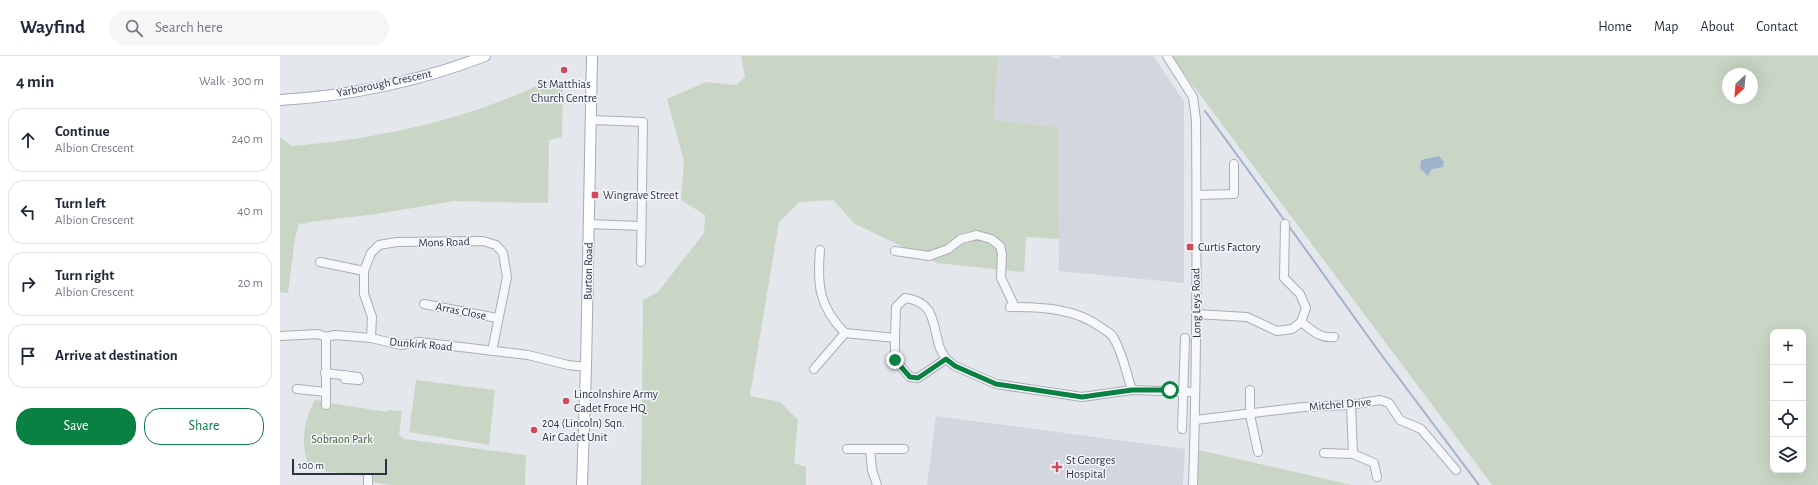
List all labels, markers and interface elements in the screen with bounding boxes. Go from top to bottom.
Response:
search box [109,10,389,46]
icon: search [123,17,145,39]
text: Wayfind [20,18,85,37]
text: Search here [155,20,223,35]
text: Home [1598,20,1632,34]
text: Map [1654,20,1678,34]
text: About [1700,20,1734,34]
text: Contact [1756,20,1798,34]
marker: St Matthias Church Centre [559,65,569,75]
street label: Yarborough Crescent [335,67,433,99]
north arrow [1722,68,1758,104]
text: 4 min [16,73,54,90]
text: Walk · 300 m [199,75,264,88]
place label: St Matthias Church Centre [531,78,597,104]
text: Continue [55,124,110,139]
icon: ahead [17,129,39,151]
text: 240 m [231,133,263,146]
text: Albion Crescent [55,142,134,155]
place label: Wingrave Street [603,189,679,201]
marker: Wingrave Street [590,190,600,200]
text: Turn left [55,196,106,211]
icon: left [17,201,39,223]
text: 40 m [237,205,263,218]
text: Albion Crescent [55,214,134,227]
street label: Mons Road [418,235,470,249]
place label: Curtis Factory [1198,241,1261,254]
street label: Burton Road [581,242,595,300]
marker: Curtis Factory [1185,242,1195,252]
text: Turn right [55,268,114,283]
street label: Long Leys Road [1189,268,1204,338]
icon: right [17,273,39,295]
text: 20 m [238,277,263,290]
text: Albion Crescent [55,286,134,299]
street label: Arras Close [435,300,487,322]
map controls [1770,329,1806,473]
button: + [1770,329,1806,365]
street label: Dunkirk Road [389,335,453,353]
icon: arrive [17,345,39,367]
text: Arrive at destination [55,348,178,363]
route end [886,351,904,369]
button: − [1770,365,1806,401]
route start [1161,381,1179,399]
place label: Lincolnshire Army Cadet Froce HQ [574,388,658,415]
street label: Mitchel Drive [1308,395,1372,413]
marker: Lincolnshire Army Cadet Froce HQ [561,396,571,406]
button: locate [1770,401,1806,437]
button: Save [16,408,136,445]
button: Share [144,408,264,445]
place label: 204 (Lincoln) Sqn. Air Cadet Unit [542,417,625,443]
marker: 204 (Lincoln) Sqn. Air Cadet Unit [529,425,539,435]
park label: Sobraon Park [311,433,373,445]
button: layers [1770,437,1806,473]
place label: St Georges Hospital [1066,454,1115,480]
scale bar [292,457,387,476]
text: 100 m [298,460,324,471]
marker: St Georges Hospital [1051,461,1063,473]

